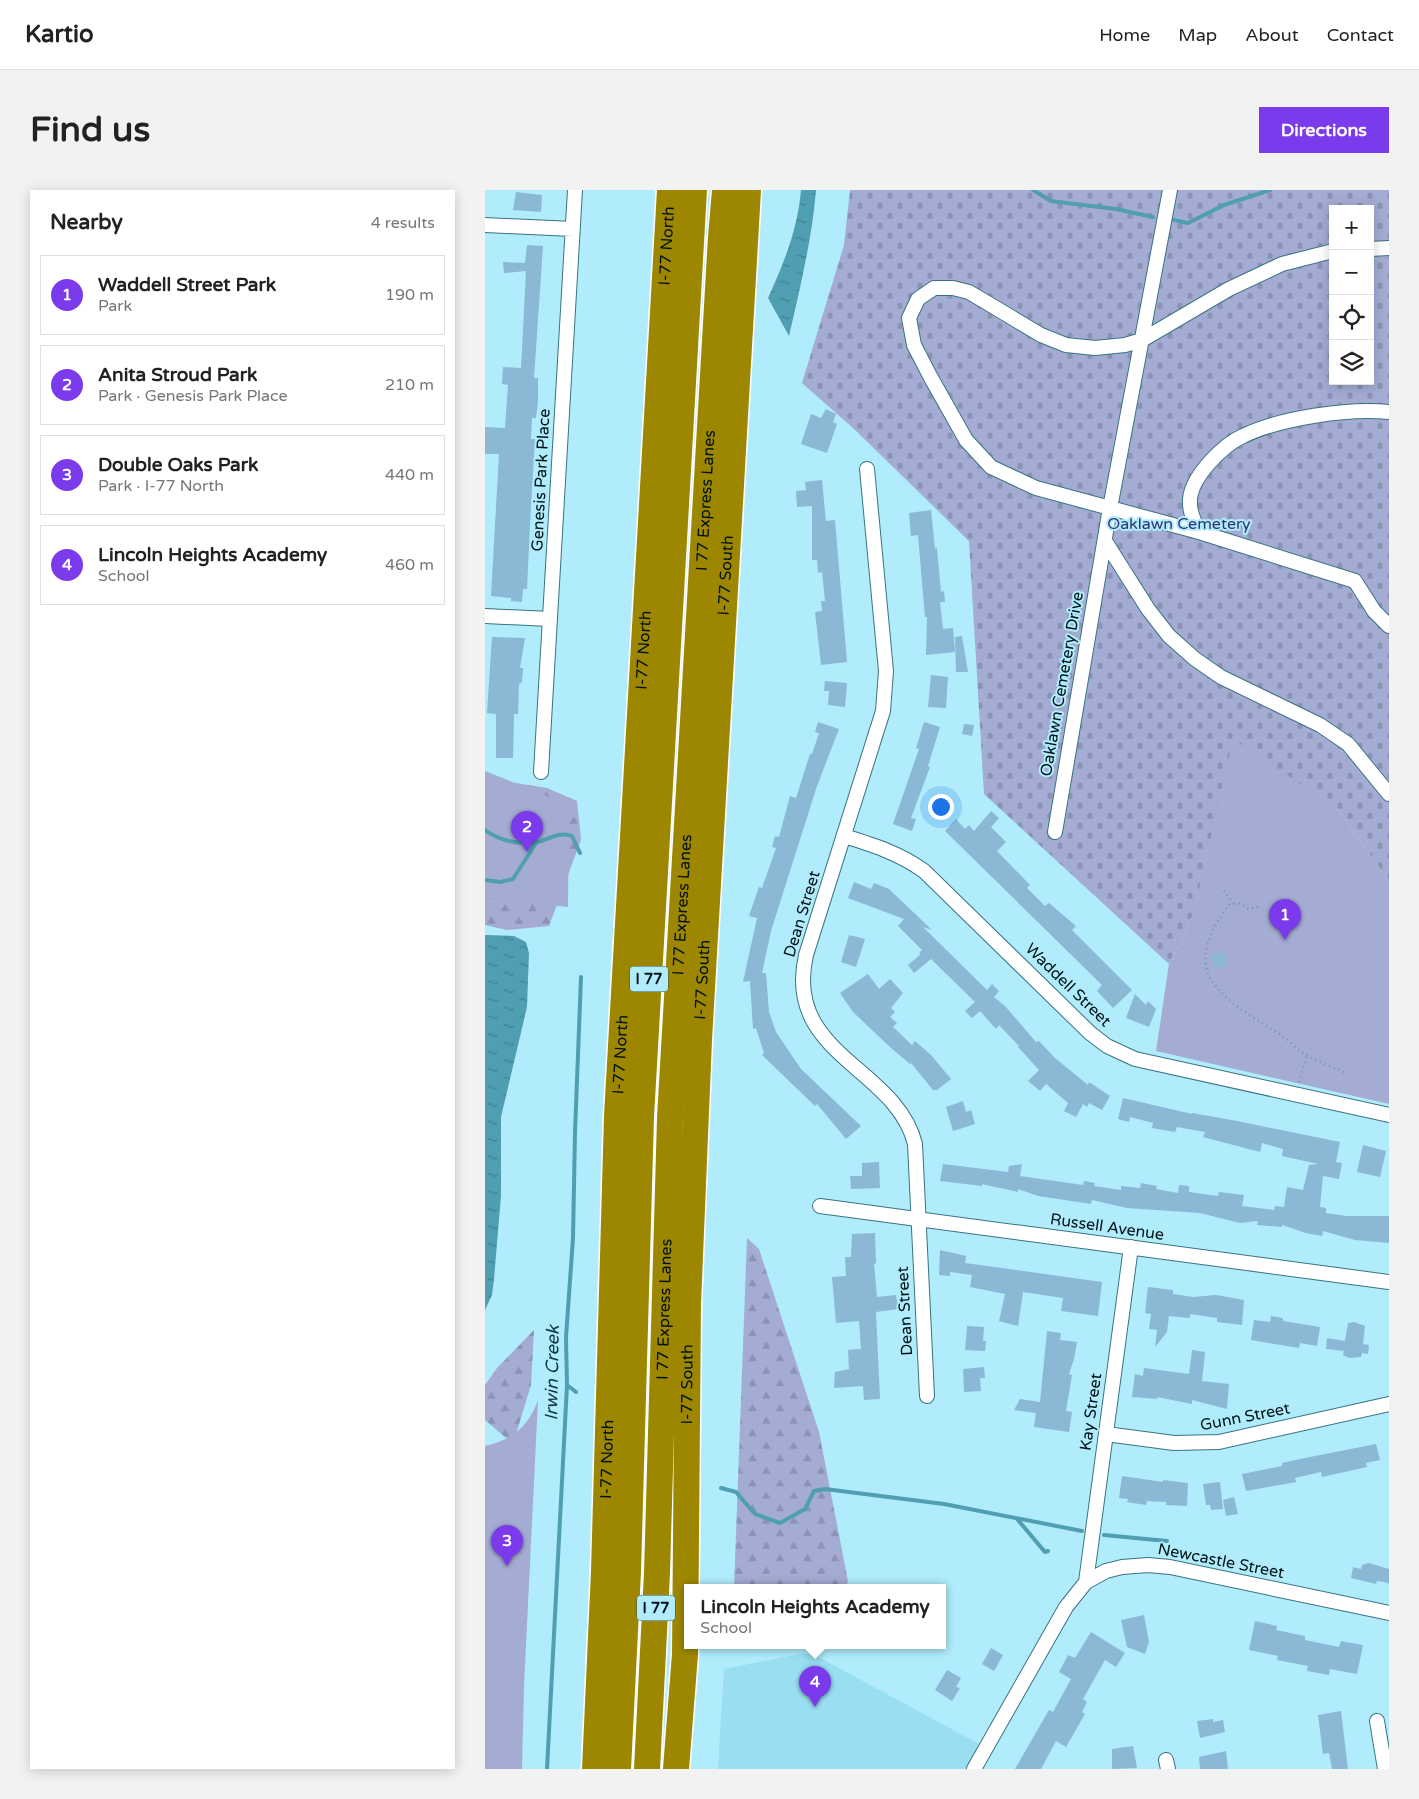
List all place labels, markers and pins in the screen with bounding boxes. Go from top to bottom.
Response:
pin: 2 [511,811,543,852]
pin: 1 [1269,899,1301,940]
pin: 3 [491,1525,523,1566]
pin: 4 [799,1666,831,1707]

